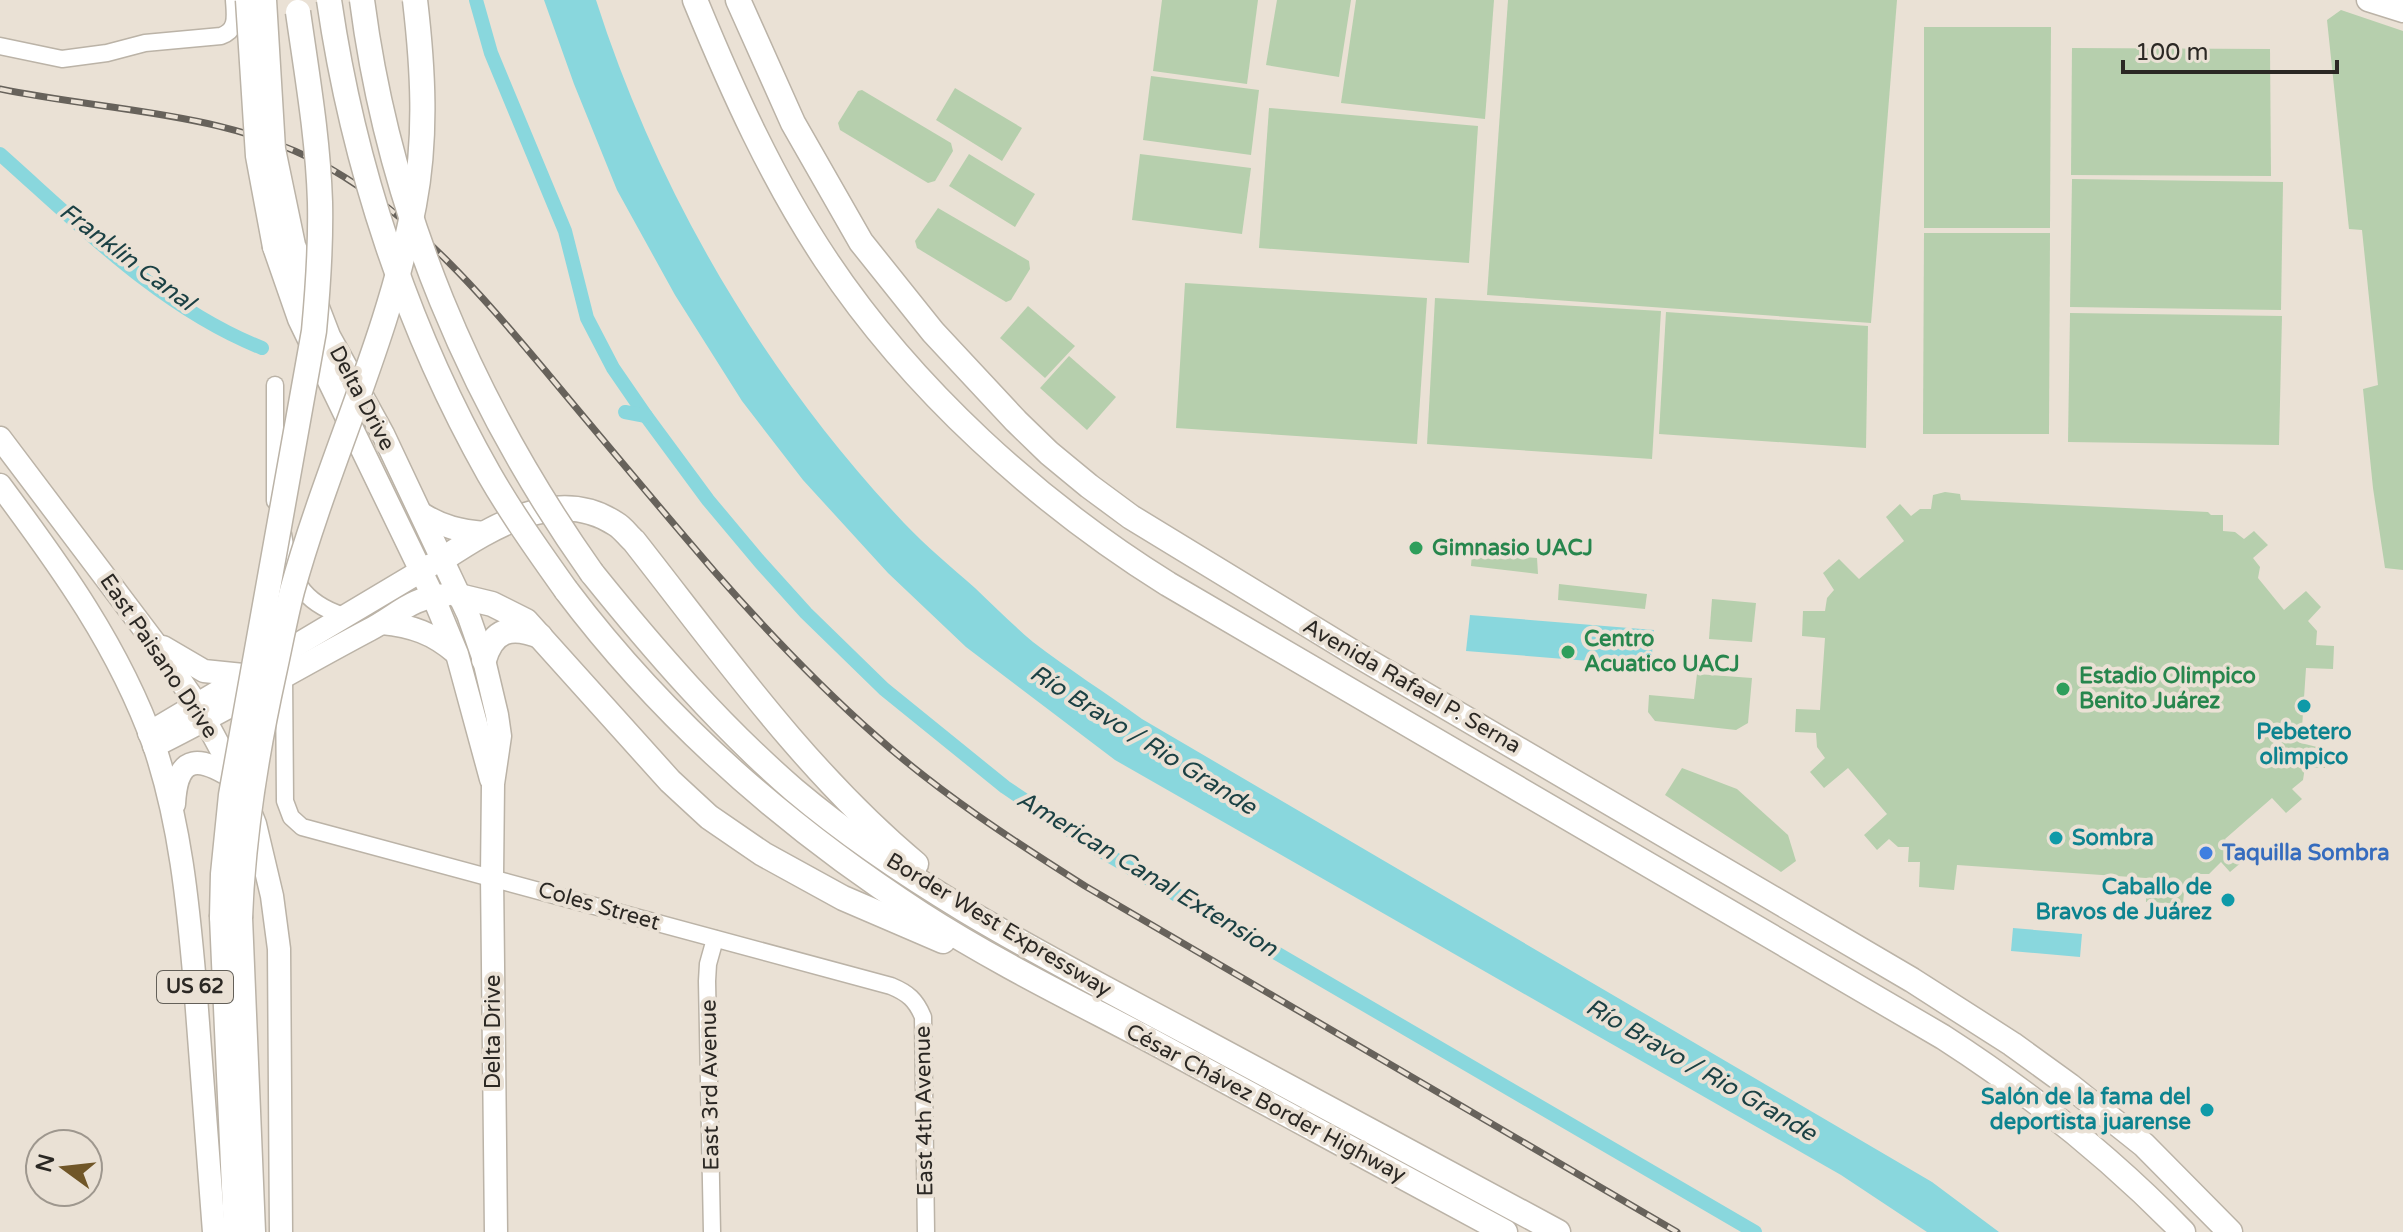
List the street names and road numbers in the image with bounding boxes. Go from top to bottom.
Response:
street label: Delta Drive [324,341,400,455]
street label: East Paisano Drive [94,569,224,743]
street label: Avenida Rafael P. Serna [1299,613,1525,759]
street label: Border West Expressway [882,847,1116,1003]
street label: Coles Street [535,876,663,936]
road number: US 62 [157,971,233,1003]
street label: Delta Drive [480,975,506,1089]
street label: East 3rd Avenue [696,999,724,1171]
street label: César Chávez Border Highway [1122,1018,1411,1188]
street label: East 4th Avenue [910,1025,938,1197]

